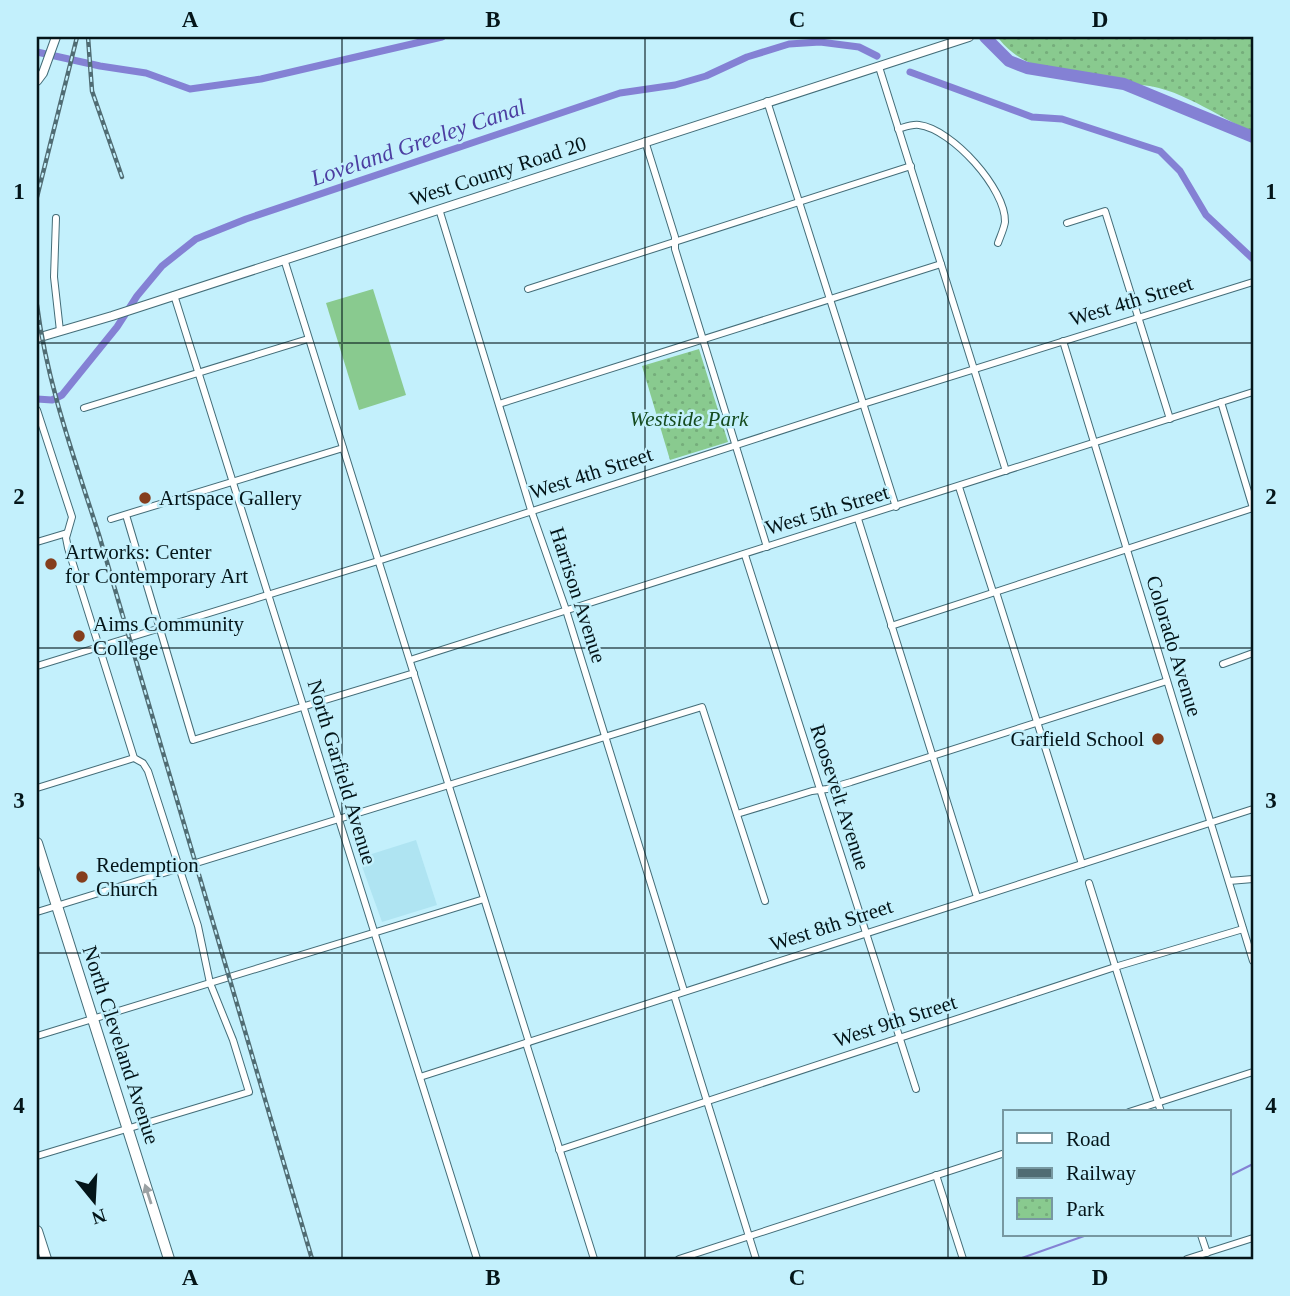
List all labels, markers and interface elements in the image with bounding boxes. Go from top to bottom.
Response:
text: A [182,7,199,32]
text: B [485,7,501,32]
text: C [789,7,805,32]
text: D [1092,7,1108,32]
water label: Loveland Greeley Canal [307,94,529,191]
street label: West County Road 20 [407,131,589,211]
text: 1 [13,179,25,204]
text: 1 [1265,179,1277,204]
street label: West 4th Street [1066,271,1196,331]
park label: Westside Park [630,407,749,431]
street label: West 4th Street [527,442,656,504]
street label: West 5th Street [762,480,892,540]
text: 2 [13,484,25,509]
text: 2 [1265,484,1277,509]
place label: Artspace Gallery [159,486,302,510]
marker: Artspace Gallery [137,490,153,506]
street label: Harrison Avenue [545,524,611,666]
place label: Artworks: Center for Contemporary Art [65,540,248,588]
marker: Artworks: Center for Contemporary Art [43,556,59,572]
street label: Colorado Avenue [1141,573,1207,719]
place label: Aims Community College [93,612,245,660]
marker: Aims Community College [71,628,87,644]
street label: North Garfield Avenue [302,677,382,867]
street label: Roosevelt Avenue [805,721,875,873]
place label: Garfield School [1010,727,1144,751]
marker: Garfield School [1150,731,1166,747]
text: 3 [13,788,25,813]
text: 3 [1265,788,1277,813]
place label: Redemption Church [96,853,199,901]
marker: Redemption Church [74,869,90,885]
street label: West 8th Street [767,894,896,956]
street label: North Cleveland Avenue [78,943,164,1147]
street label: West 9th Street [831,990,960,1052]
text: 4 [13,1093,25,1118]
text: 4 [1265,1093,1277,1118]
legend [1003,1110,1230,1236]
text: Road [1066,1127,1111,1151]
text: Railway [1066,1161,1136,1185]
north arrow [60,1166,130,1236]
one-way arrow [142,1184,153,1205]
text: Park [1066,1197,1105,1221]
text: N [89,1205,109,1229]
text: A [182,1265,199,1290]
text: B [485,1265,501,1290]
text: C [789,1265,805,1290]
text: D [1092,1265,1108,1290]

